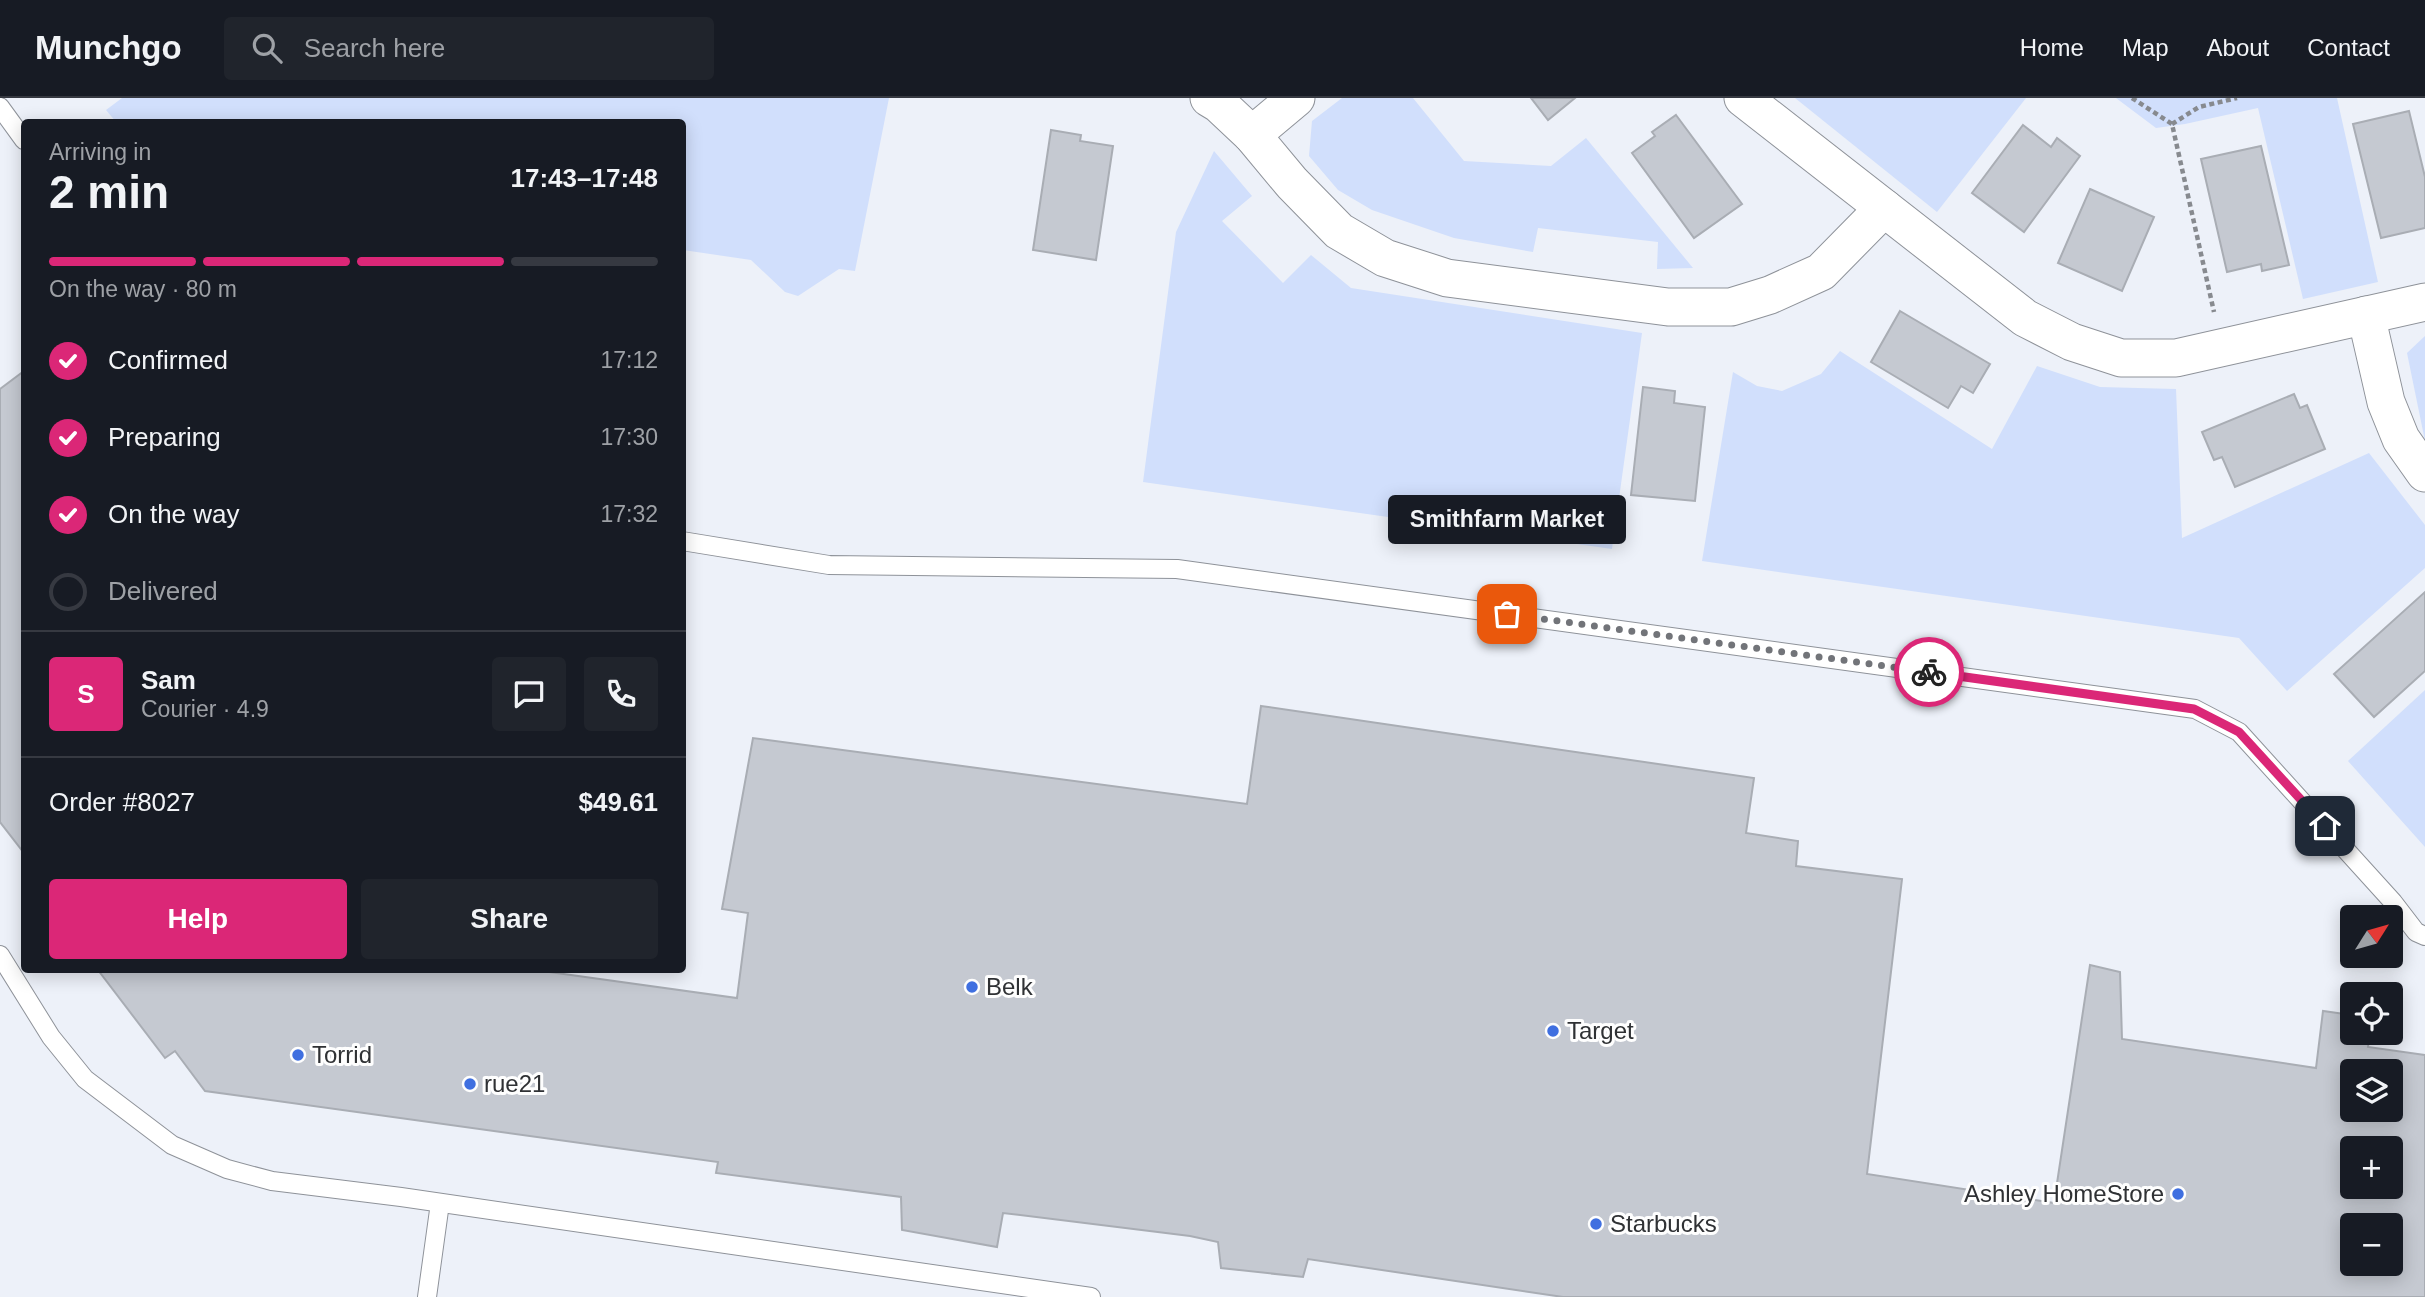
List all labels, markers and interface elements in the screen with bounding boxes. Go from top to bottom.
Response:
search box [224,17,714,80]
text: Munchgo [35,29,182,66]
icon: search [248,29,286,67]
text: Search here [304,33,445,63]
text: Home [2020,34,2084,61]
text: Map [2122,34,2169,61]
text: About [2207,34,2269,61]
text: Contact [2307,34,2390,61]
text: Arriving in [49,139,151,165]
text: 17:43–17:48 [511,163,658,193]
text: 2 min [49,166,169,218]
text: On the way · 80 m [49,276,237,302]
icon: check [49,342,87,380]
text: Confirmed [108,345,228,375]
text: 17:12 [600,347,658,373]
icon: check [49,419,87,457]
text: Preparing [108,422,221,452]
text: 17:30 [600,424,658,450]
callout: Smithfarm Market [1388,495,1626,544]
icon: check [49,496,87,534]
text: On the way [108,499,240,529]
text: 17:32 [600,501,658,527]
text: Smithfarm Market [1410,506,1604,532]
text: Delivered [108,576,218,606]
pin [1477,584,1537,644]
icon: bag [1488,595,1526,633]
courier [1894,637,1964,707]
icon: bike [1910,653,1948,691]
button: chat [492,657,566,731]
button: phone [584,657,658,731]
text: Sam [141,665,196,695]
text: S [77,679,95,709]
text: Courier · 4.9 [141,696,269,722]
text: Order #8027 [49,787,195,817]
text: $49.61 [578,787,658,817]
pin [2295,796,2355,856]
icon: home [2306,807,2344,845]
button: Help [49,879,347,959]
button: Share [361,879,658,959]
north arrow [2340,905,2403,968]
map controls [2340,905,2403,1276]
place label: Belk [986,973,1034,1000]
marker: Belk [964,979,980,995]
button: locate [2340,982,2403,1045]
place label: Target [1567,1017,1634,1044]
marker: Target [1545,1023,1561,1039]
place label: Torrid [312,1041,372,1068]
marker: Torrid [290,1047,306,1063]
button: layers [2340,1059,2403,1122]
place label: rue21 [484,1070,545,1097]
marker: rue21 [462,1076,478,1092]
button: + [2340,1136,2403,1199]
place label: Ashley HomeStore [1964,1180,2164,1207]
marker: Ashley HomeStore [2170,1186,2186,1202]
place label: Starbucks [1610,1210,1717,1237]
button: − [2340,1213,2403,1276]
marker: Starbucks [1588,1216,1604,1232]

